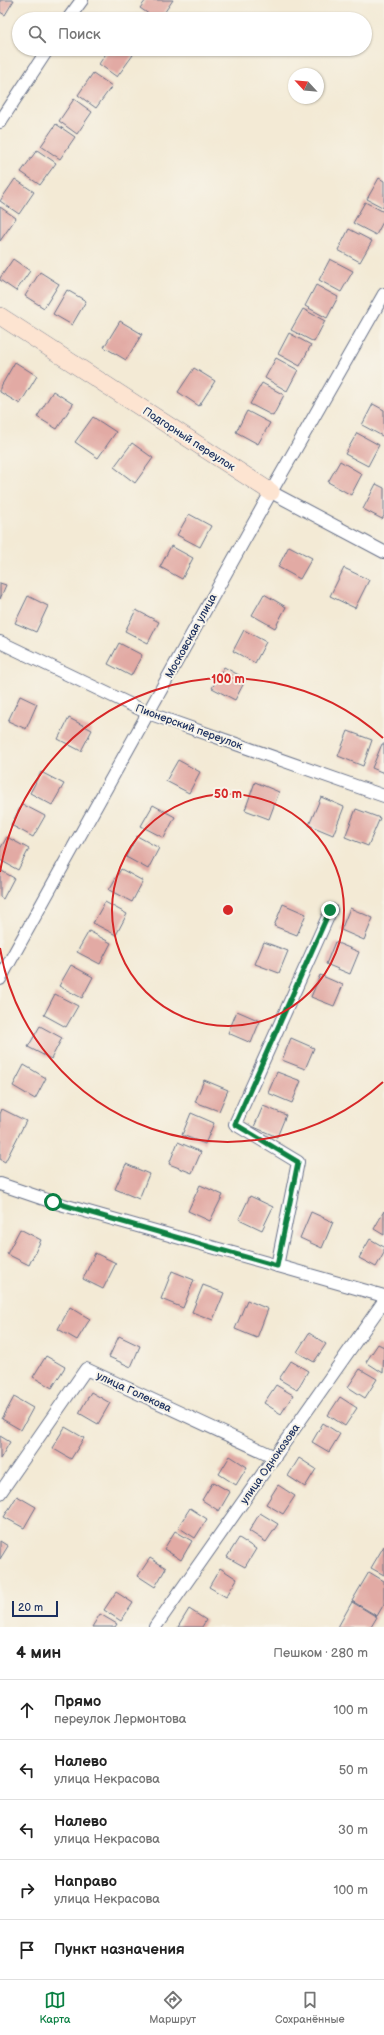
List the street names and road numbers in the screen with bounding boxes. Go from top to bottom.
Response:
street label: Подгорный переулок [140,404,238,474]
street label: Московская улица [162,591,220,681]
street label: Пионерский переулок [134,702,244,752]
street label: улица Голекова [94,1369,174,1415]
street label: улица Однокозова [238,1421,303,1506]

